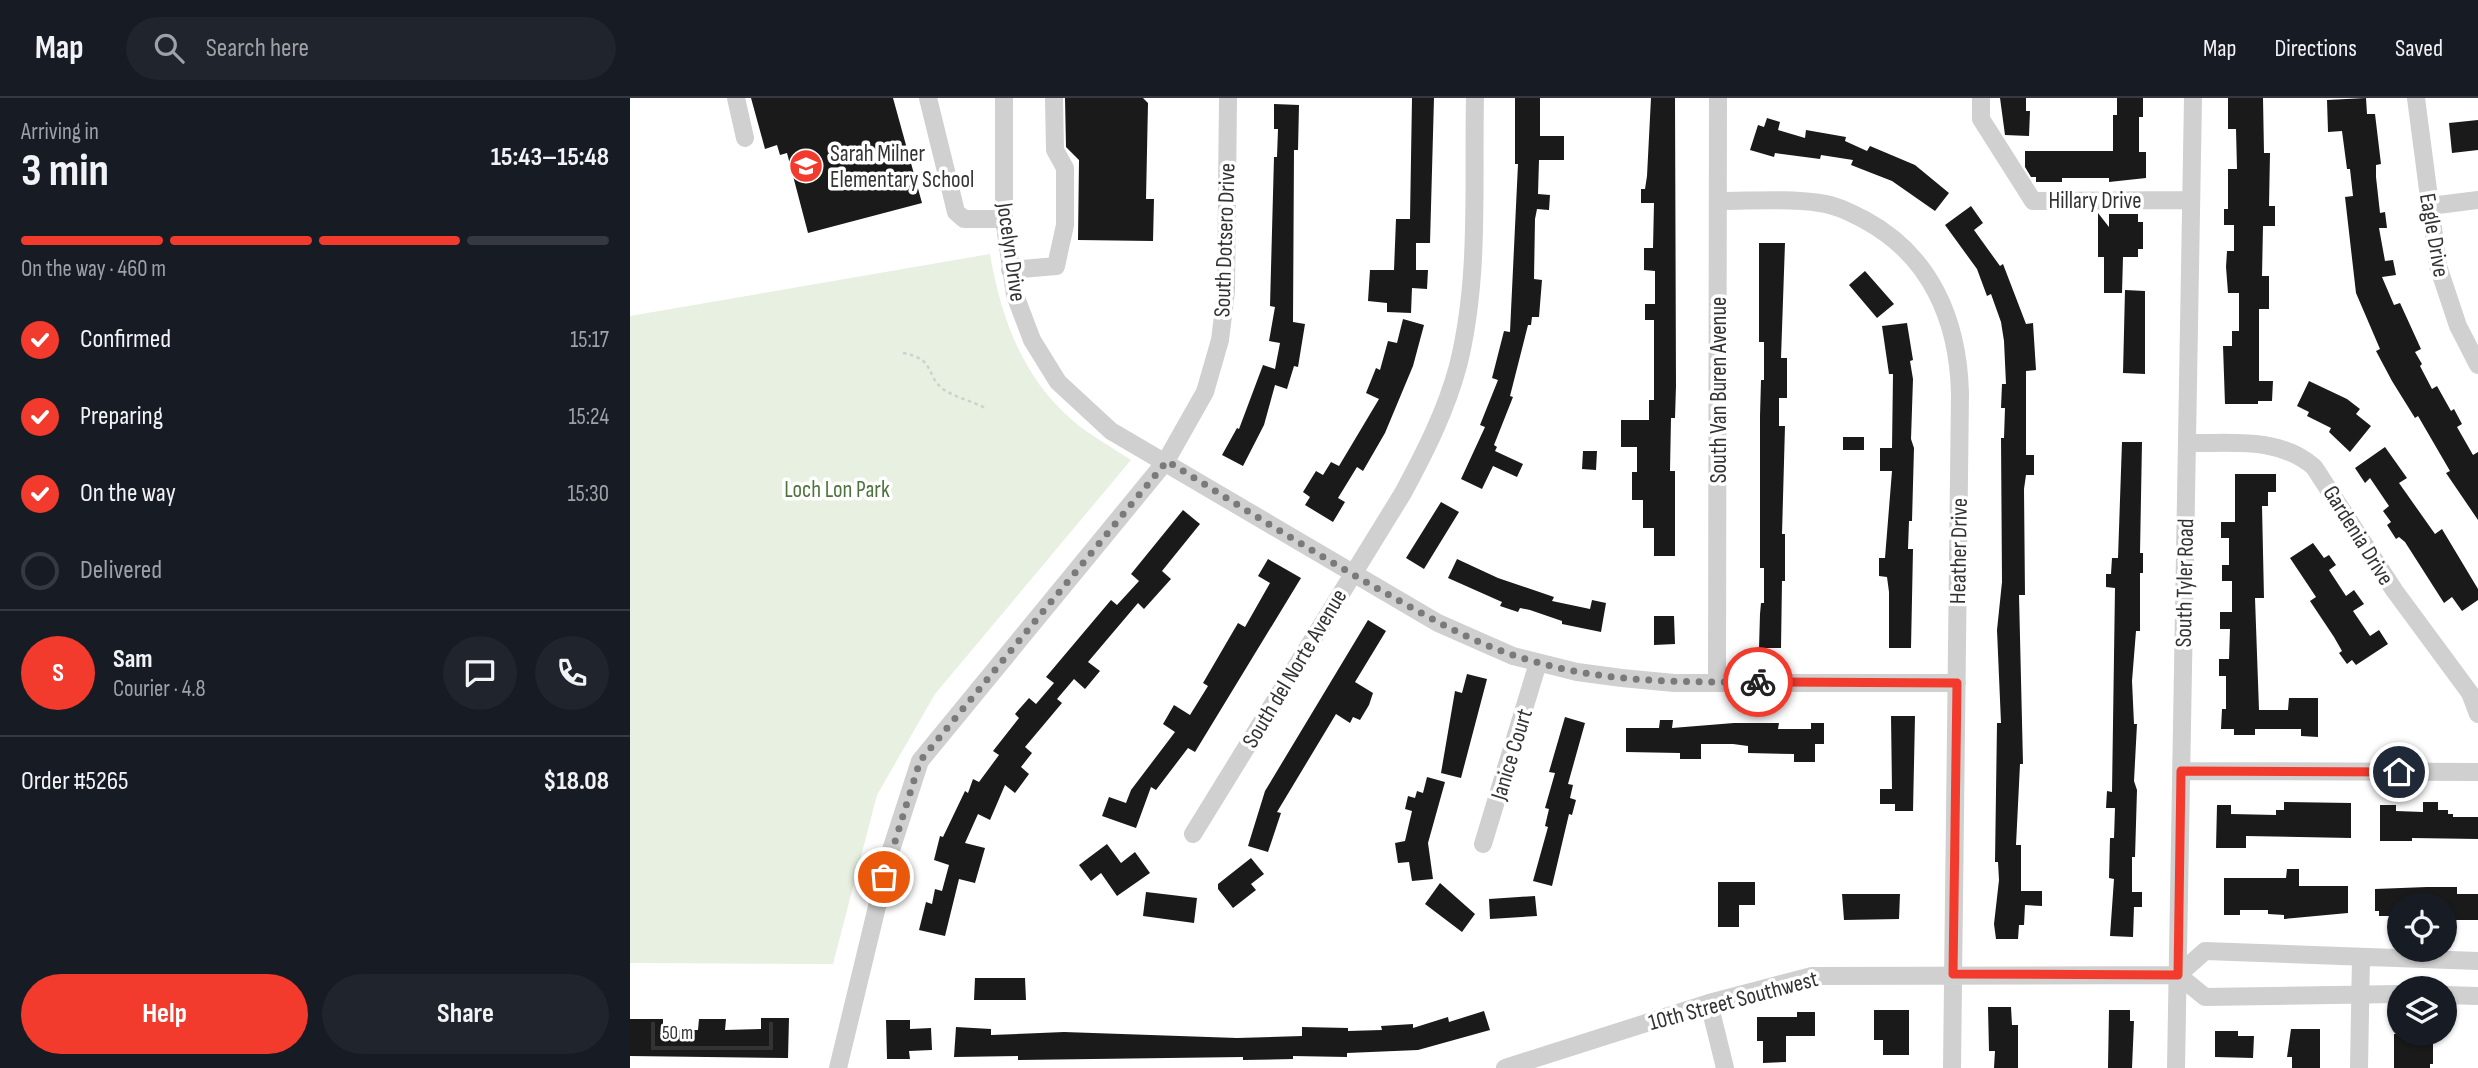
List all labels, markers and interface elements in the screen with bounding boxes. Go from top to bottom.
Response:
search box [126,17,616,80]
text: Map [35,28,84,68]
icon: search [150,29,188,67]
text: Search here [206,33,309,64]
text: Map [2203,34,2236,63]
text: Directions [2274,34,2357,63]
text: Saved [2395,34,2443,63]
text: Arriving in [21,118,99,146]
place label: Sarah Milner Elementary School [830,140,974,194]
text: 15:43–15:48 [491,142,609,173]
text: 3 min [21,144,109,199]
school or university icon: Sarah Milner Elementary School [787,147,825,185]
street label: South Dotsero Drive [1208,162,1242,318]
street label: Hillary Drive [2049,187,2141,215]
street label: Eagle Drive [2413,191,2455,279]
street label: Jocelyn Drive [990,200,1032,303]
text: On the way · 460 m [21,255,166,283]
street label: South Van Buren Avenue [1705,297,1733,483]
icon: check [21,321,59,359]
text: Confirmed [80,324,171,355]
text: 15:17 [570,326,609,354]
icon: check [21,398,59,436]
text: Preparing [80,401,163,432]
text: 15:24 [568,403,609,431]
icon: check [21,475,59,513]
park label: Loch Lon Park [784,476,890,504]
text: On the way [80,478,176,509]
text: 15:30 [567,480,609,508]
street label: Gardenia Drive [2317,481,2400,590]
street label: Heather Drive [1944,498,1974,604]
street label: South Tyler Road [2170,518,2200,648]
text: Delivered [80,555,162,586]
street label: South del Norte Avenue [1236,584,1353,753]
button: chat [443,636,517,710]
button: phone [535,636,609,710]
text: Sam [113,644,153,675]
courier [1723,647,1793,717]
text: S [52,658,64,689]
icon: bike [1739,663,1777,701]
text: Courier · 4.8 [113,675,206,703]
street label: Janice Court [1485,705,1539,804]
pin [2369,742,2429,802]
icon: home [2380,753,2418,791]
text: Order #5265 [21,766,129,797]
text: $18.08 [543,766,609,797]
pin [854,847,914,907]
icon: bag [865,858,903,896]
map controls [2387,892,2457,1046]
button: locate [2387,892,2457,962]
street label: 10th Street Southwest [1646,965,1821,1037]
button: Help [21,974,308,1054]
button: Share [322,974,609,1054]
button: layers [2387,976,2457,1046]
scale bar [651,1019,774,1051]
text: 50 m [662,1022,693,1045]

